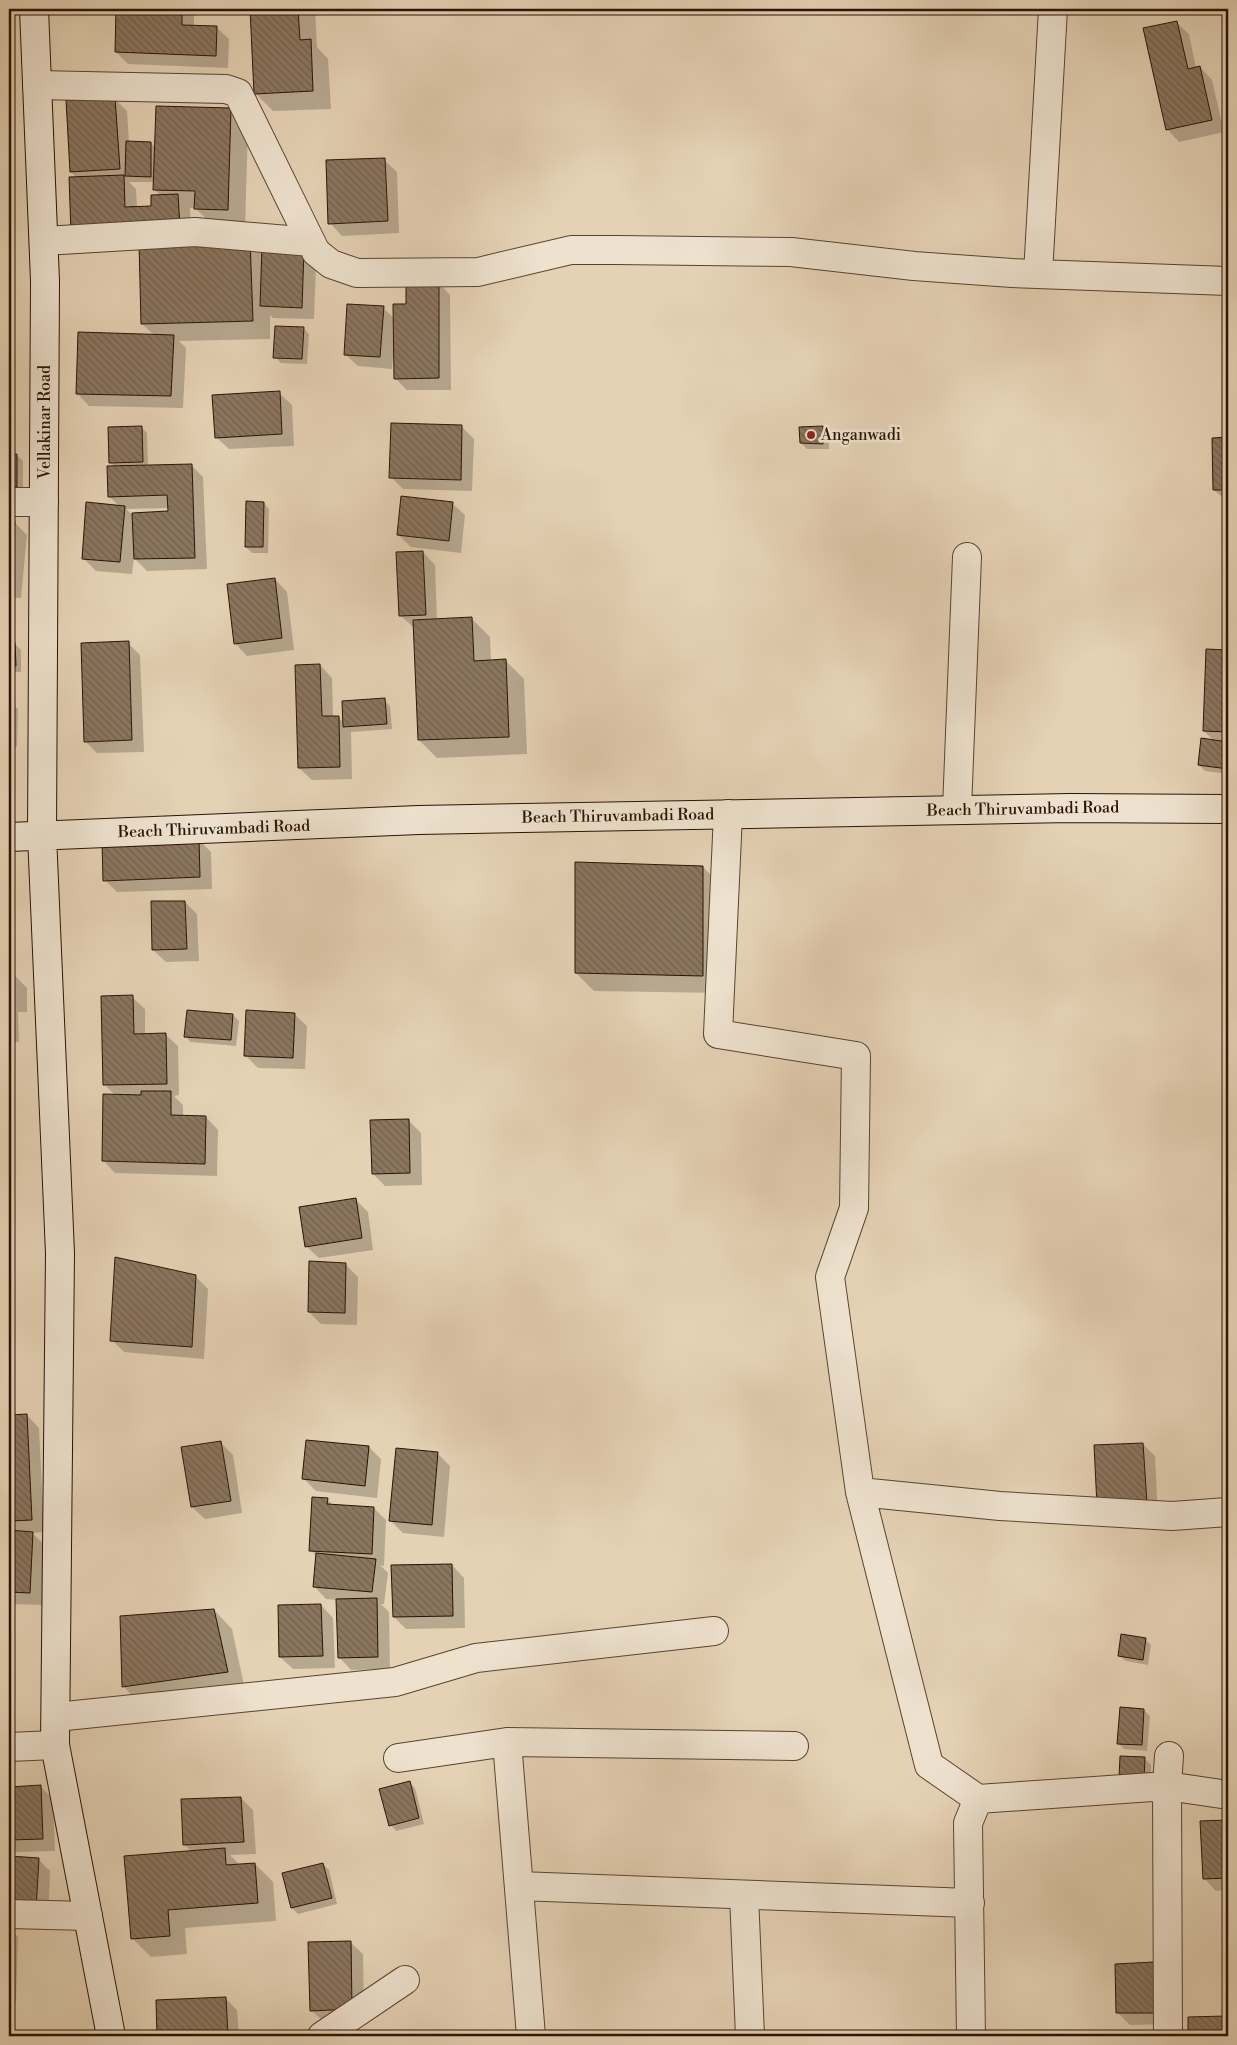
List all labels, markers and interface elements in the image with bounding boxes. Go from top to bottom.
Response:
street label: Vellakinar Road [35,365,55,480]
place label: Anganwadi [820,425,901,445]
marker: Anganwadi [805,429,817,441]
street label: Beach Thiruvambadi Road [926,797,1119,821]
street label: Beach Thiruvambadi Road [521,804,714,828]
street label: Beach Thiruvambadi Road [116,816,311,842]

